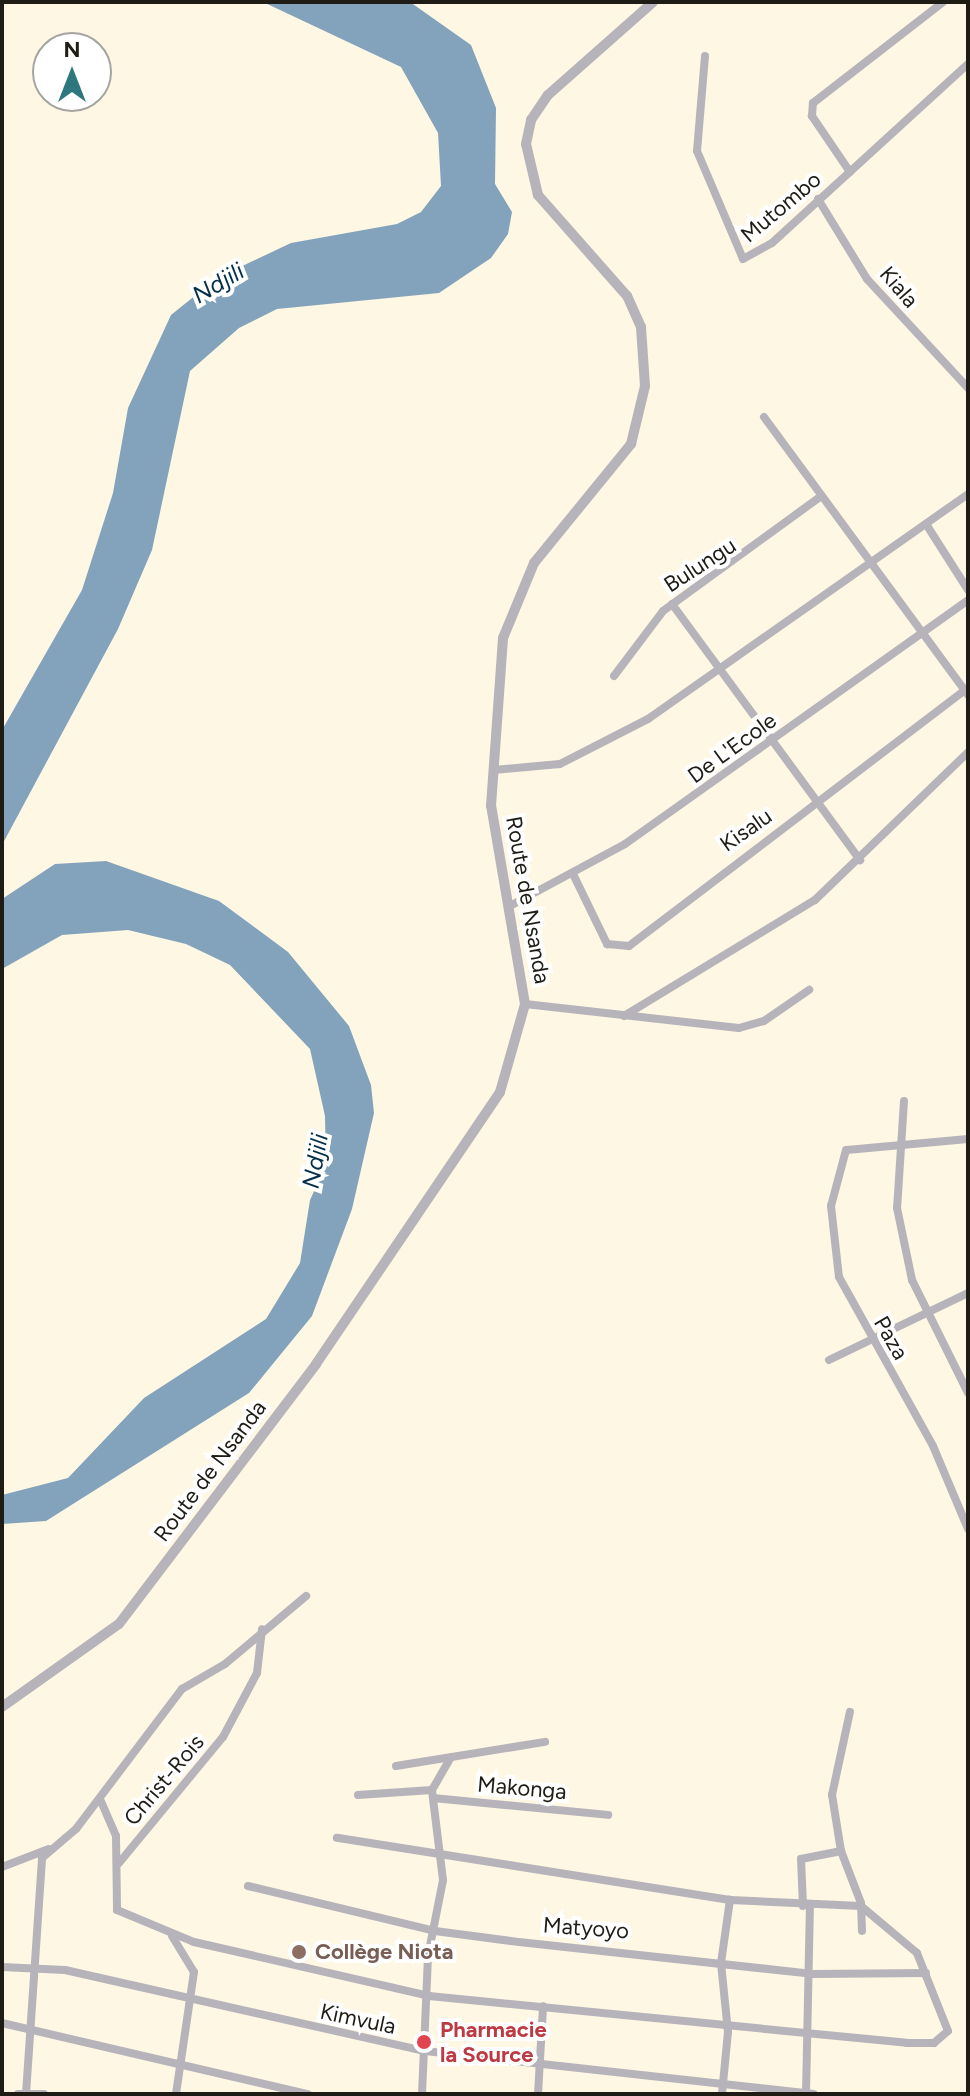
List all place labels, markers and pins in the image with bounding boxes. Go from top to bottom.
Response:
place label: Collège Niota [315,1939,453,1965]
marker: Collège Niota [290,1943,308,1961]
place label: Pharmacie la Source [440,2016,547,2068]
marker: Pharmacie la Source [415,2033,433,2051]

